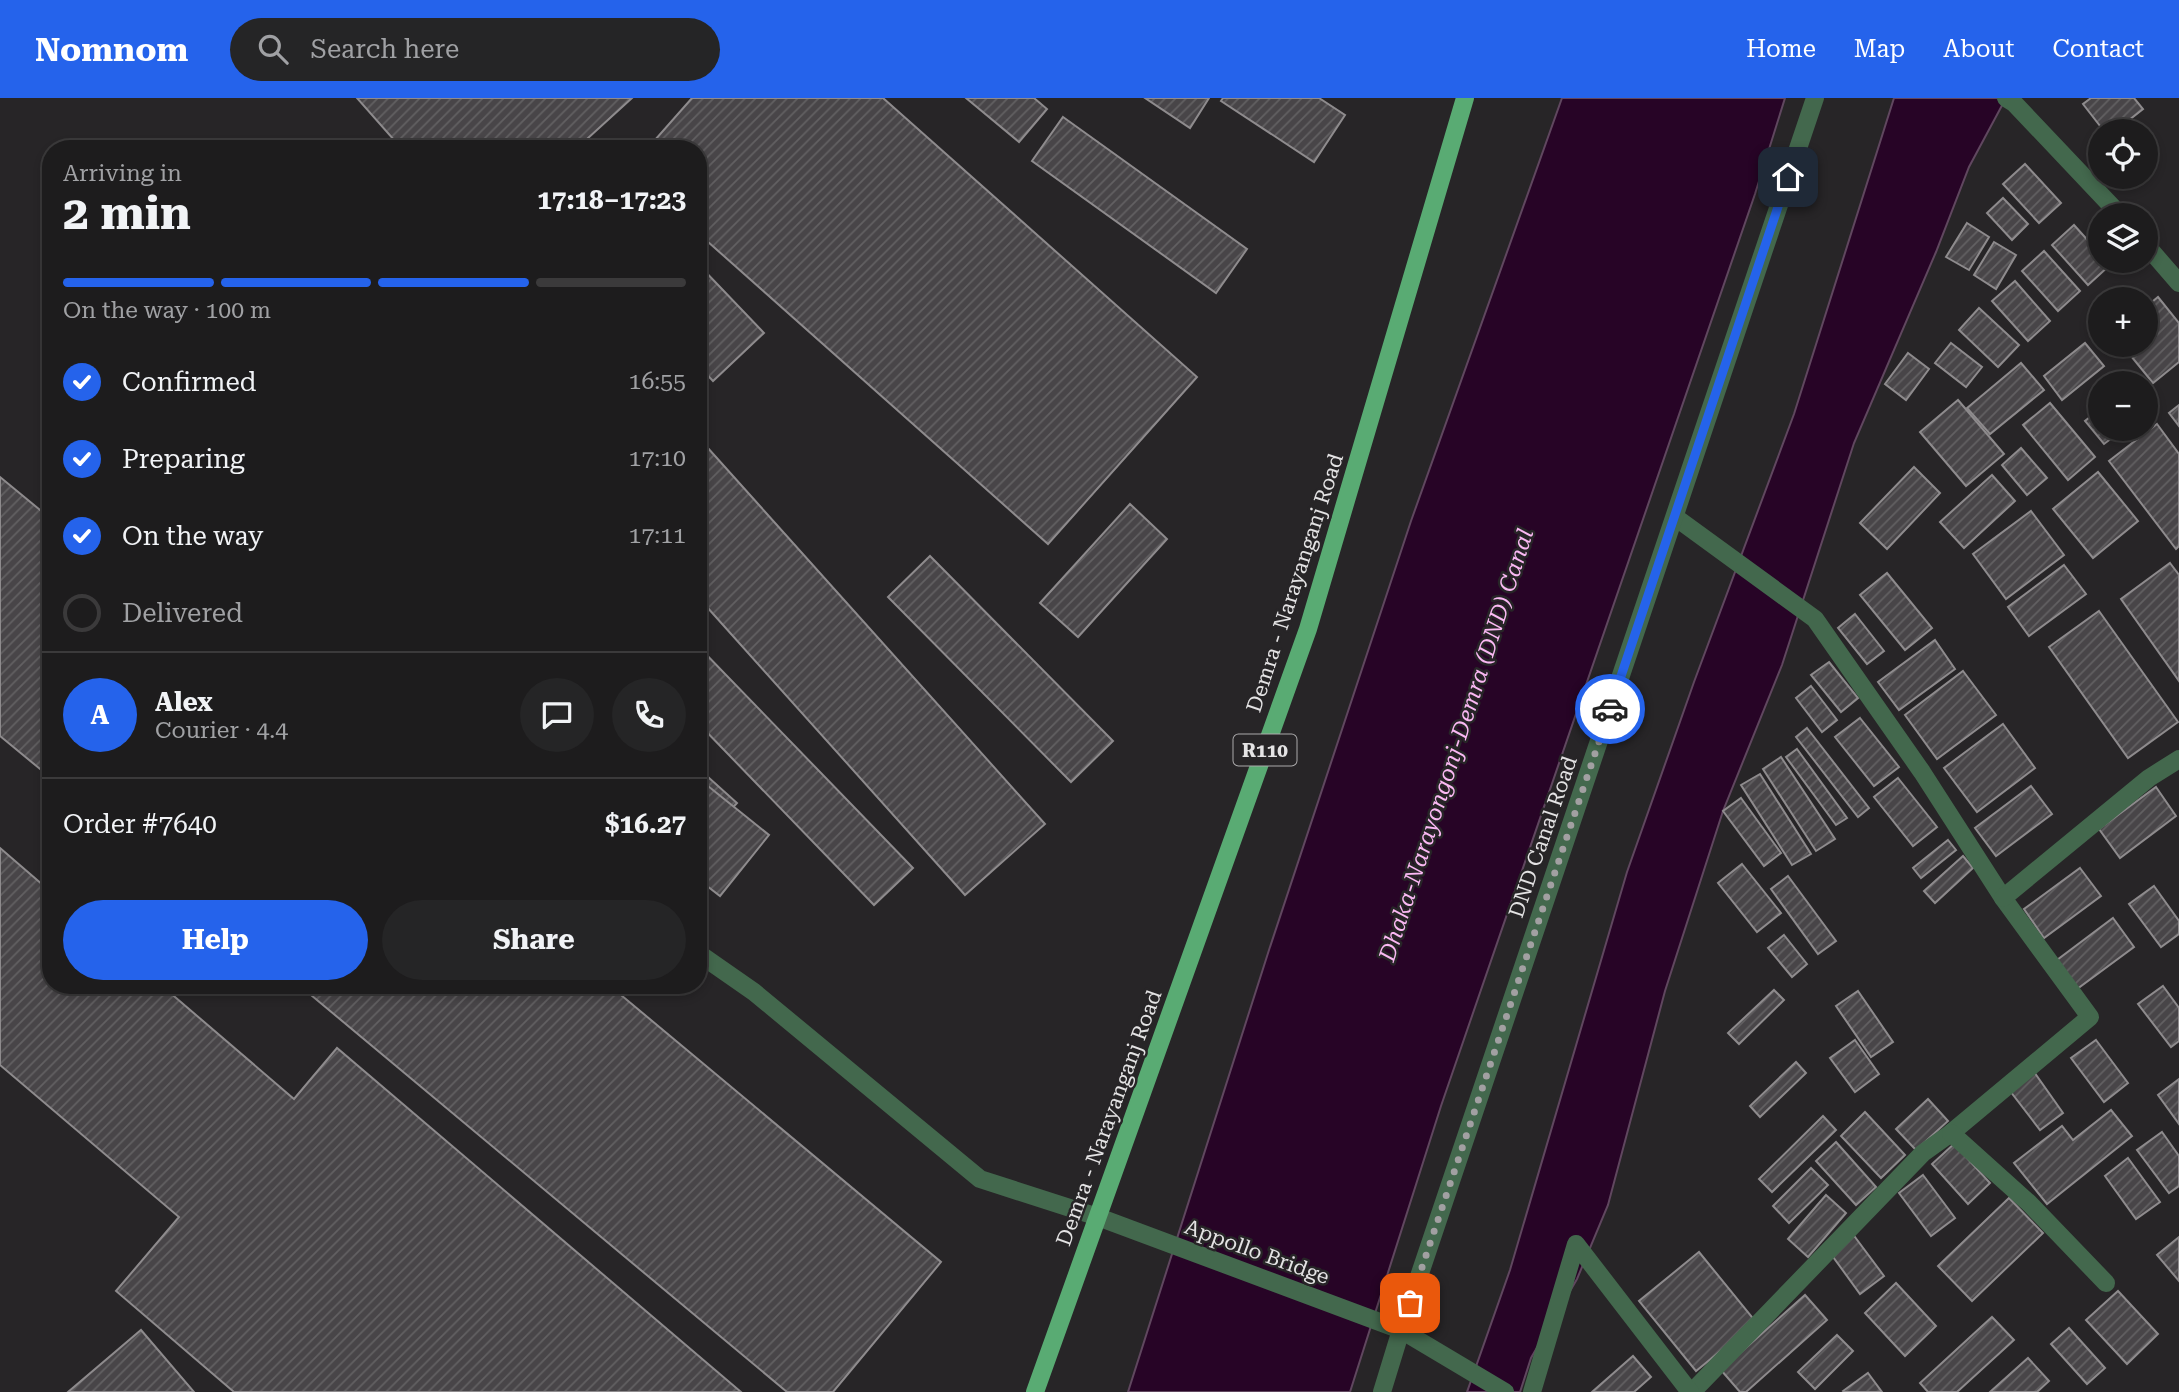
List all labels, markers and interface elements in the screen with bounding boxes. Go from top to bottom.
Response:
search box [230,18,720,81]
text: Nomnom [35,30,188,69]
icon: search [254,30,292,68]
text: Search here [310,34,459,64]
text: Home [1746,35,1816,63]
text: Map [1854,35,1905,63]
text: About [1943,35,2014,63]
text: Contact [2052,35,2144,63]
map controls [2088,119,2158,441]
button: locate [2088,119,2158,189]
pin [1758,147,1818,207]
icon: home [1769,158,1807,196]
text: Arriving in [63,160,182,187]
text: 17:18–17:23 [537,185,686,215]
text: 2 min [63,186,191,240]
button: layers [2088,203,2158,273]
button: + [2088,287,2158,357]
text: On the way · 100 m [63,297,271,324]
icon: check [63,363,101,401]
text: Confirmed [122,367,257,397]
text: 16:55 [629,368,686,395]
button: − [2088,371,2158,441]
icon: check [63,440,101,478]
text: Preparing [122,444,245,474]
text: 17:10 [629,445,686,472]
street label: Demra - Narayanganj Road [1242,450,1348,715]
icon: check [63,517,101,555]
text: On the way [122,521,263,551]
text: 17:11 [629,522,686,549]
water label: Dhaka-Narayongonj-Demra (DND) Canal [1373,525,1539,966]
text: Delivered [122,598,243,628]
courier [1575,674,1645,744]
button: chat [520,678,594,752]
button: phone [612,678,686,752]
text: Alex [155,687,213,717]
icon: car [1591,690,1629,728]
text: A [91,700,109,730]
text: Courier · 4.4 [155,717,288,744]
road number: R110 [1234,734,1296,765]
street label: DND Canal Road [1504,753,1582,921]
text: Order #7640 [63,809,217,839]
text: $16.27 [605,809,686,839]
button: Help [63,900,368,980]
button: Share [382,900,686,980]
street label: Demra - Narayanganj Road [1051,986,1167,1249]
street label: Appollo Bridge [1182,1215,1332,1289]
pin [1380,1273,1440,1333]
icon: bag [1391,1284,1429,1322]

